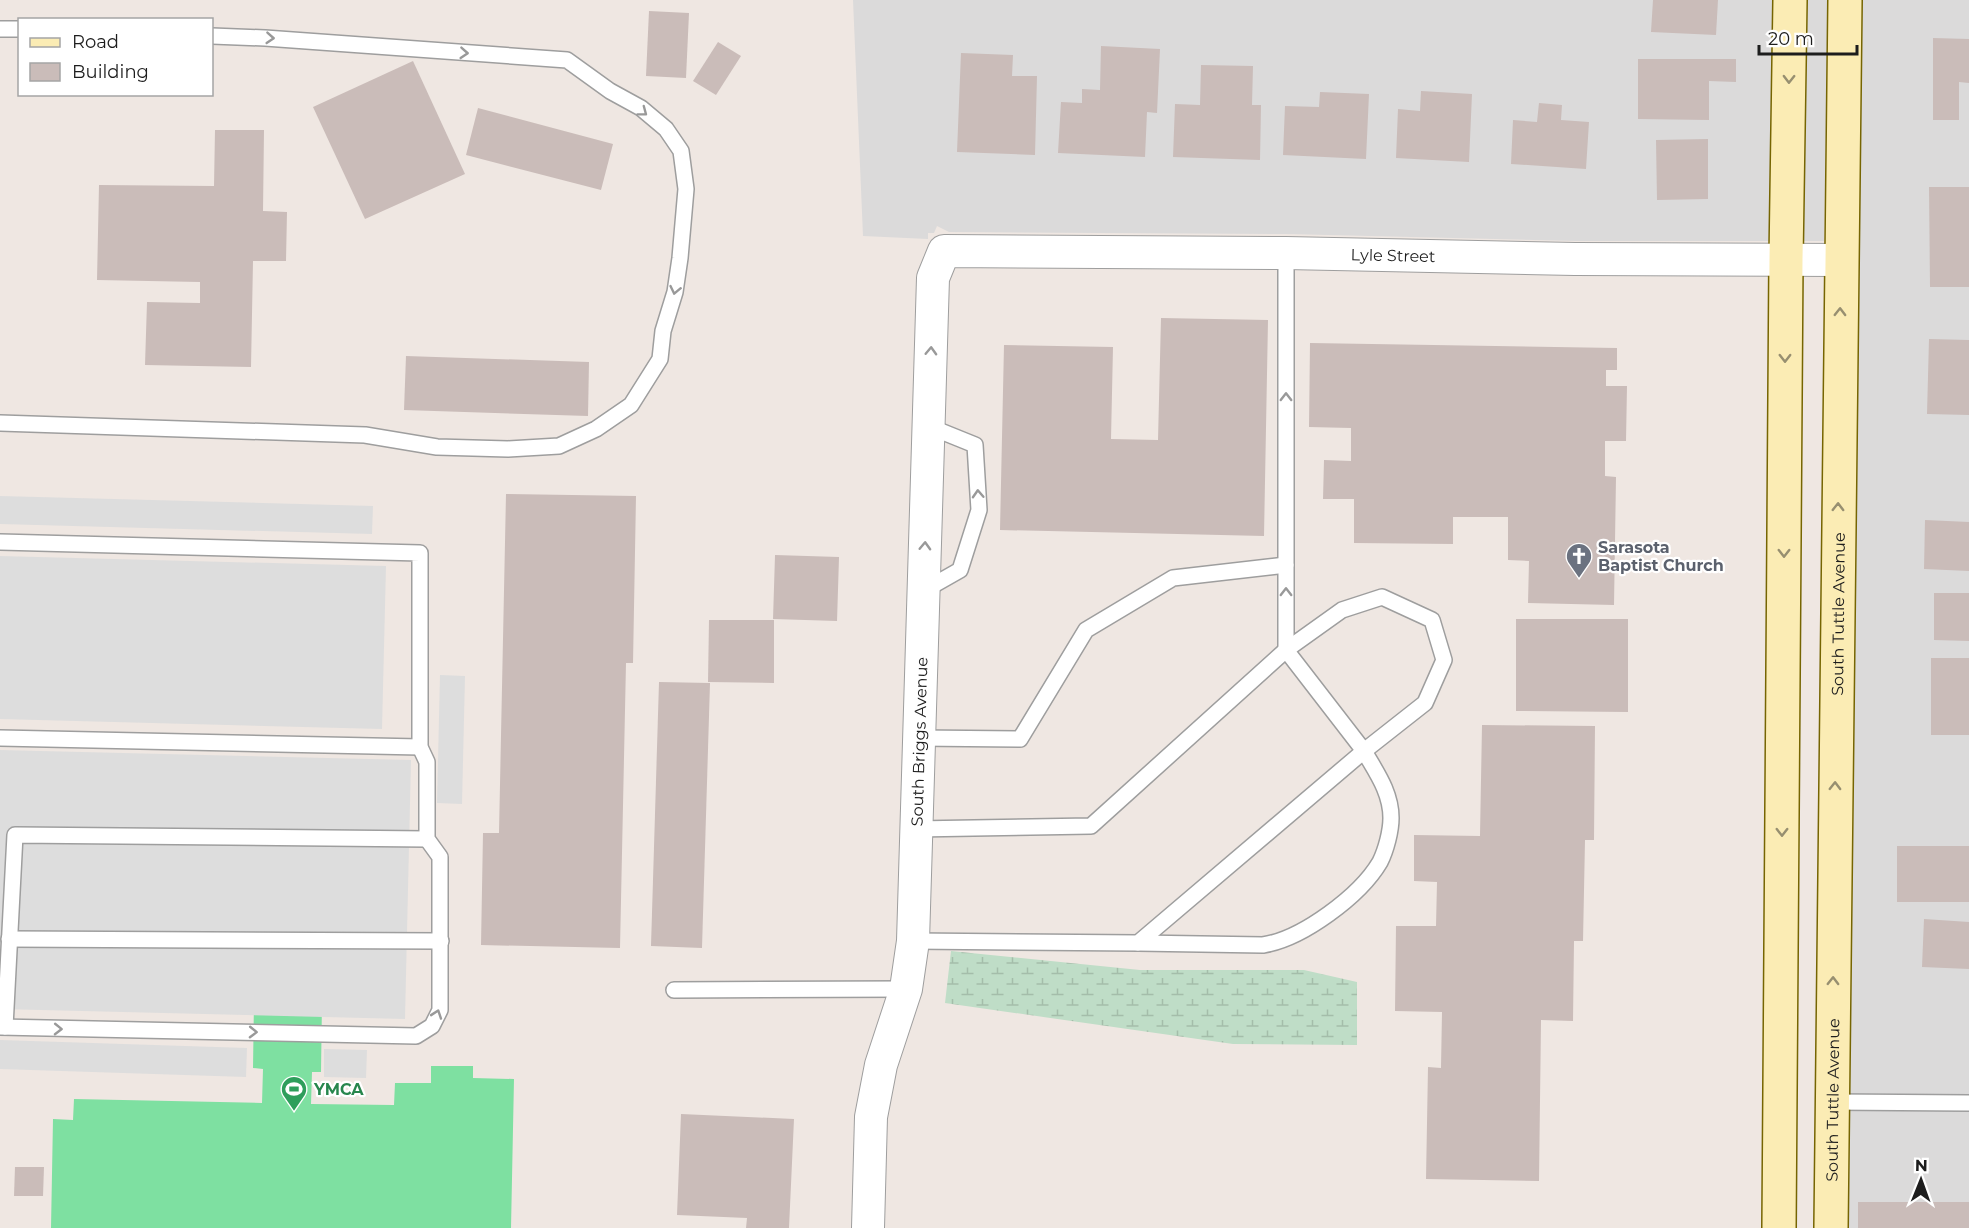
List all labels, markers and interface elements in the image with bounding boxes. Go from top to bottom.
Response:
legend [18,18,213,96]
scale bar [1759,18,1856,56]
text: 20 m [1768,28,1814,50]
text: Road [72,31,119,53]
one-way arrow [265,32,274,45]
one-way arrow [460,46,469,59]
text: Building [72,61,149,83]
one-way arrow [1783,75,1795,84]
one-way arrow [637,104,648,115]
street label: Lyle Street [1350,245,1436,266]
one-way arrow [669,285,682,295]
one-way arrow [1834,307,1846,316]
one-way arrow [925,347,937,356]
one-way arrow [1779,354,1791,363]
one-way arrow [1280,392,1292,401]
one-way arrow [972,489,985,498]
one-way arrow [1832,502,1844,511]
street label: South Tuttle Avenue [1828,532,1848,696]
place label: Sarasota Baptist Church [1598,538,1724,575]
church icon: Sarasota Baptist Church [1564,541,1594,579]
one-way arrow [918,542,931,551]
one-way arrow [1778,549,1790,558]
one-way arrow [1280,587,1292,596]
street label: South Briggs Avenue [907,657,931,826]
one-way arrow [1829,781,1841,790]
one-way arrow [1776,828,1788,837]
one-way arrow [1827,976,1839,985]
one-way arrow [430,1009,442,1019]
street label: South Tuttle Avenue [1822,1018,1843,1182]
one-way arrow [54,1022,63,1035]
one-way arrow [249,1026,258,1039]
sports icon: YMCA [279,1074,309,1112]
place label: YMCA [313,1080,364,1099]
north arrow [1891,1150,1951,1210]
text: N [1915,1156,1928,1175]

